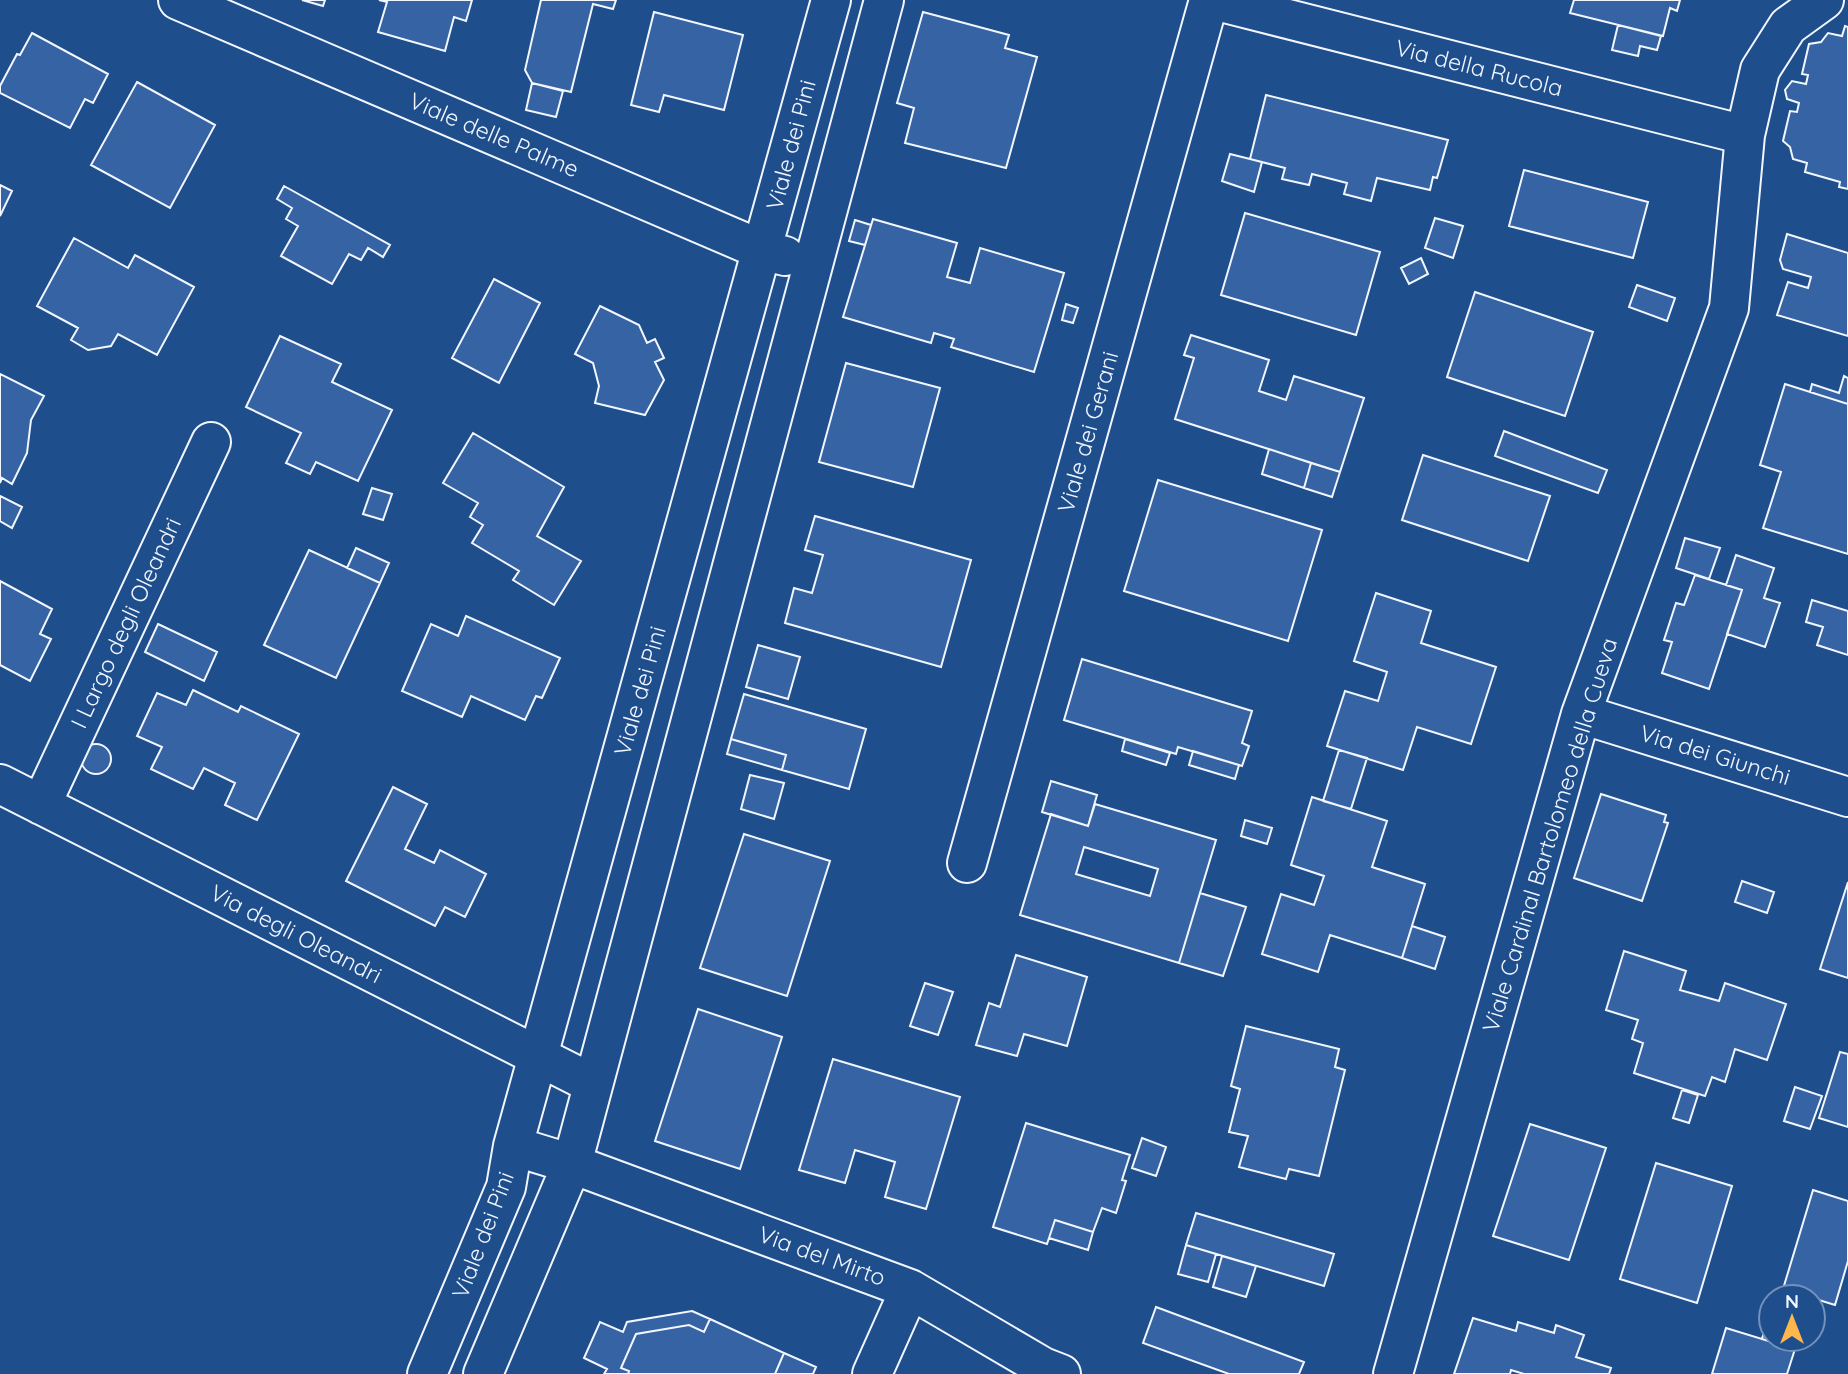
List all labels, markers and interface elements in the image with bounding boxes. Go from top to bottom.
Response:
street label: Via della Rucola [1392,33,1566,102]
street label: Viale dei Pini [759,77,822,213]
street label: Viale delle Palme [405,86,584,183]
street label: Viale dei Gerani [1051,348,1124,516]
street label: I Largo degli Oleandri [64,513,187,733]
street label: Viale dei Pini [607,623,672,759]
street label: Viale Cardinal Bartolomeo della Cueva [1476,634,1623,1035]
street label: Via dei Giunchi [1636,718,1794,791]
street label: Via degli Oleandri [206,878,387,989]
street label: Viale dei Pini [445,1167,520,1302]
street label: Via del Mirto [755,1219,890,1292]
north arrow [1757,1283,1827,1353]
text: N [1785,1289,1799,1313]

